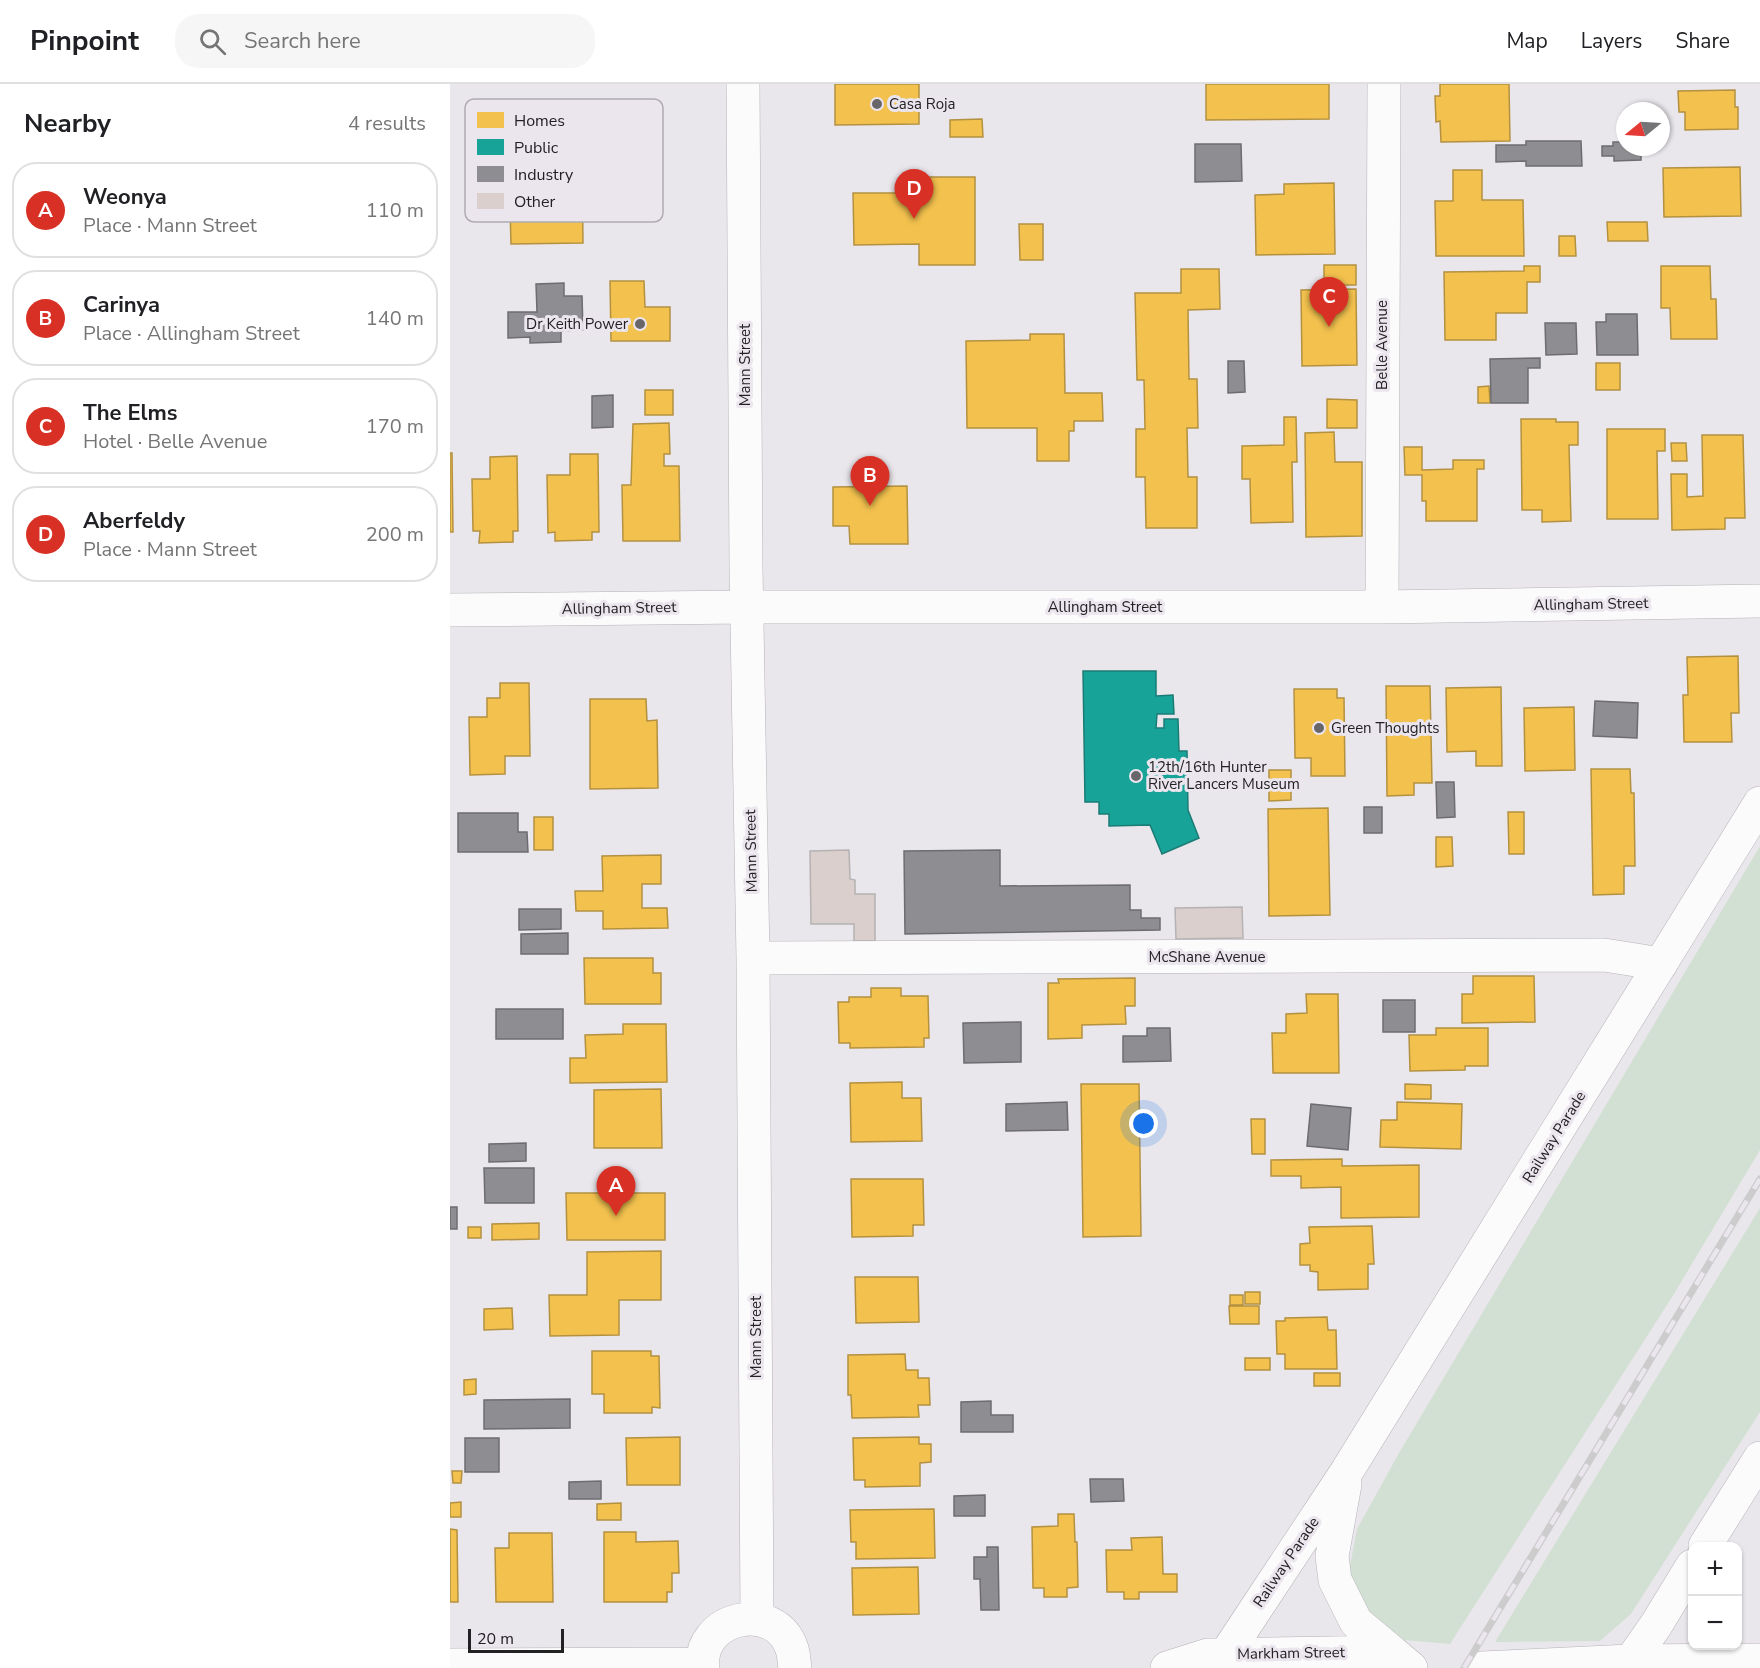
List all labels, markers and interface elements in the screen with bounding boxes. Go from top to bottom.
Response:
search box [175,14,595,68]
text: Pinpoint [30,22,139,60]
icon: search [196,25,229,58]
text: Search here [244,26,361,56]
text: Map [1506,27,1548,55]
text: Layers [1581,27,1642,55]
text: Share [1675,27,1730,55]
place label: Casa Roja [889,94,956,114]
marker: Casa Roja [870,97,884,111]
legend [465,99,663,222]
north arrow [1616,102,1670,156]
text: Nearby [24,106,111,141]
text: 4 results [348,110,426,137]
text: Homes [514,110,565,132]
text: Public [514,137,559,159]
text: Industry [514,164,574,186]
pin: D [894,170,934,219]
text: Weonya [83,182,167,212]
text: Other [514,191,555,213]
text: A [38,197,53,224]
text: 110 m [366,197,424,224]
text: Place · Mann Street [83,212,257,239]
pin: C [1310,278,1348,327]
text: Carinya [83,290,160,320]
street label: Belle Avenue [1372,300,1392,390]
text: B [39,305,52,332]
text: 140 m [366,305,424,332]
place label: Dr Keith Power [526,314,629,334]
marker: Dr Keith Power [633,317,647,331]
text: Place · Allingham Street [83,320,300,347]
street label: Mann Street [735,323,755,406]
text: The Elms [83,398,178,428]
text: C [39,413,52,440]
text: 170 m [366,413,424,440]
text: Hotel · Belle Avenue [83,428,267,455]
pin: B [850,456,890,506]
text: Aberfeldy [83,506,185,536]
text: D [38,521,53,548]
text: 200 m [366,521,424,548]
text: Place · Mann Street [83,536,257,563]
street label: Allingham Street [1533,593,1649,615]
street label: Allingham Street [561,597,677,619]
street label: Allingham Street [1048,597,1163,617]
place label: Green Thoughts [1331,718,1440,738]
marker: Green Thoughts [1312,721,1326,735]
place label: 12th/16th Hunter River Lancers Museum [1148,757,1300,794]
marker: 12th/16th Hunter River Lancers Museum [1129,769,1143,783]
street label: Mann Street [740,809,762,892]
street label: McShane Avenue [1149,947,1265,967]
street label: Railway Parade [1518,1087,1590,1187]
your location [1129,1109,1158,1138]
pin: A [596,1166,636,1216]
street label: Mann Street [746,1295,766,1378]
street label: Railway Parade [1248,1513,1324,1611]
map controls [1688,1542,1742,1650]
button: + [1688,1542,1742,1596]
button: − [1688,1596,1742,1650]
scale bar [468,1626,564,1654]
text: 20 m [477,1628,514,1650]
street label: Markham Street [1237,1642,1346,1664]

